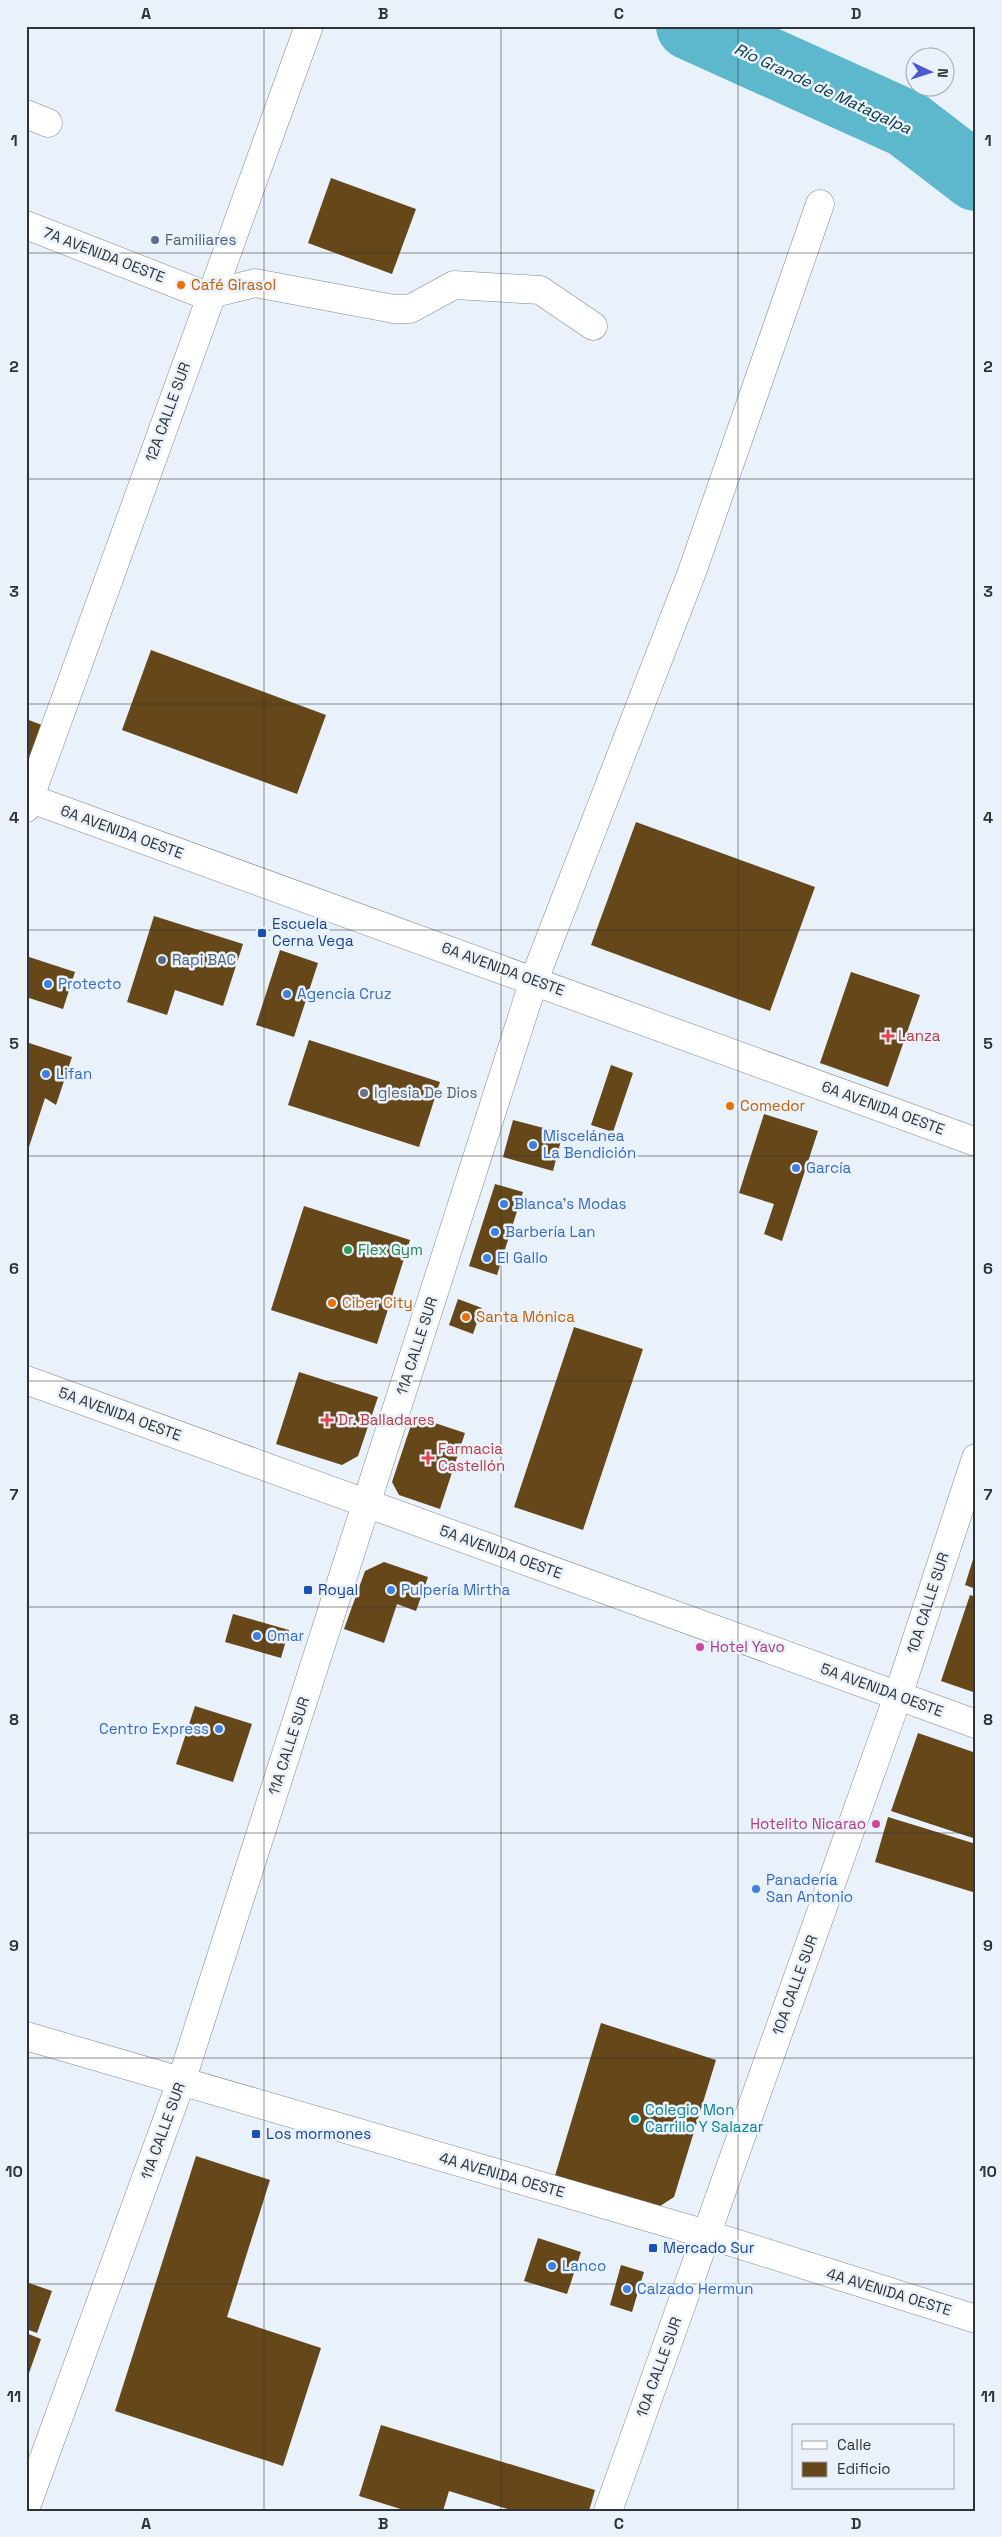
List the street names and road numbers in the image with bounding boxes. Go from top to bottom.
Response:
street label: 7A AVENIDA OESTE [41,223,168,286]
street label: 12A CALLE SUR [141,359,194,464]
street label: 6A AVENIDA OESTE [58,800,186,863]
street label: 6A AVENIDA OESTE [439,937,567,1000]
street label: 6A AVENIDA OESTE [819,1076,947,1139]
street label: 11A CALLE SUR [392,1294,441,1397]
street label: 5A AVENIDA OESTE [56,1382,184,1445]
street label: 5A AVENIDA OESTE [437,1520,565,1583]
street label: 10A CALLE SUR [902,1550,953,1656]
street label: 5A AVENIDA OESTE [818,1658,946,1721]
street label: 11A CALLE SUR [264,1694,313,1797]
street label: 10A CALLE SUR [768,1932,821,2038]
street label: 11A CALLE SUR [136,2080,189,2182]
street label: 4A AVENIDA OESTE [437,2148,567,2202]
street label: 4A AVENIDA OESTE [824,2263,954,2320]
street label: 10A CALLE SUR [632,2314,685,2420]

